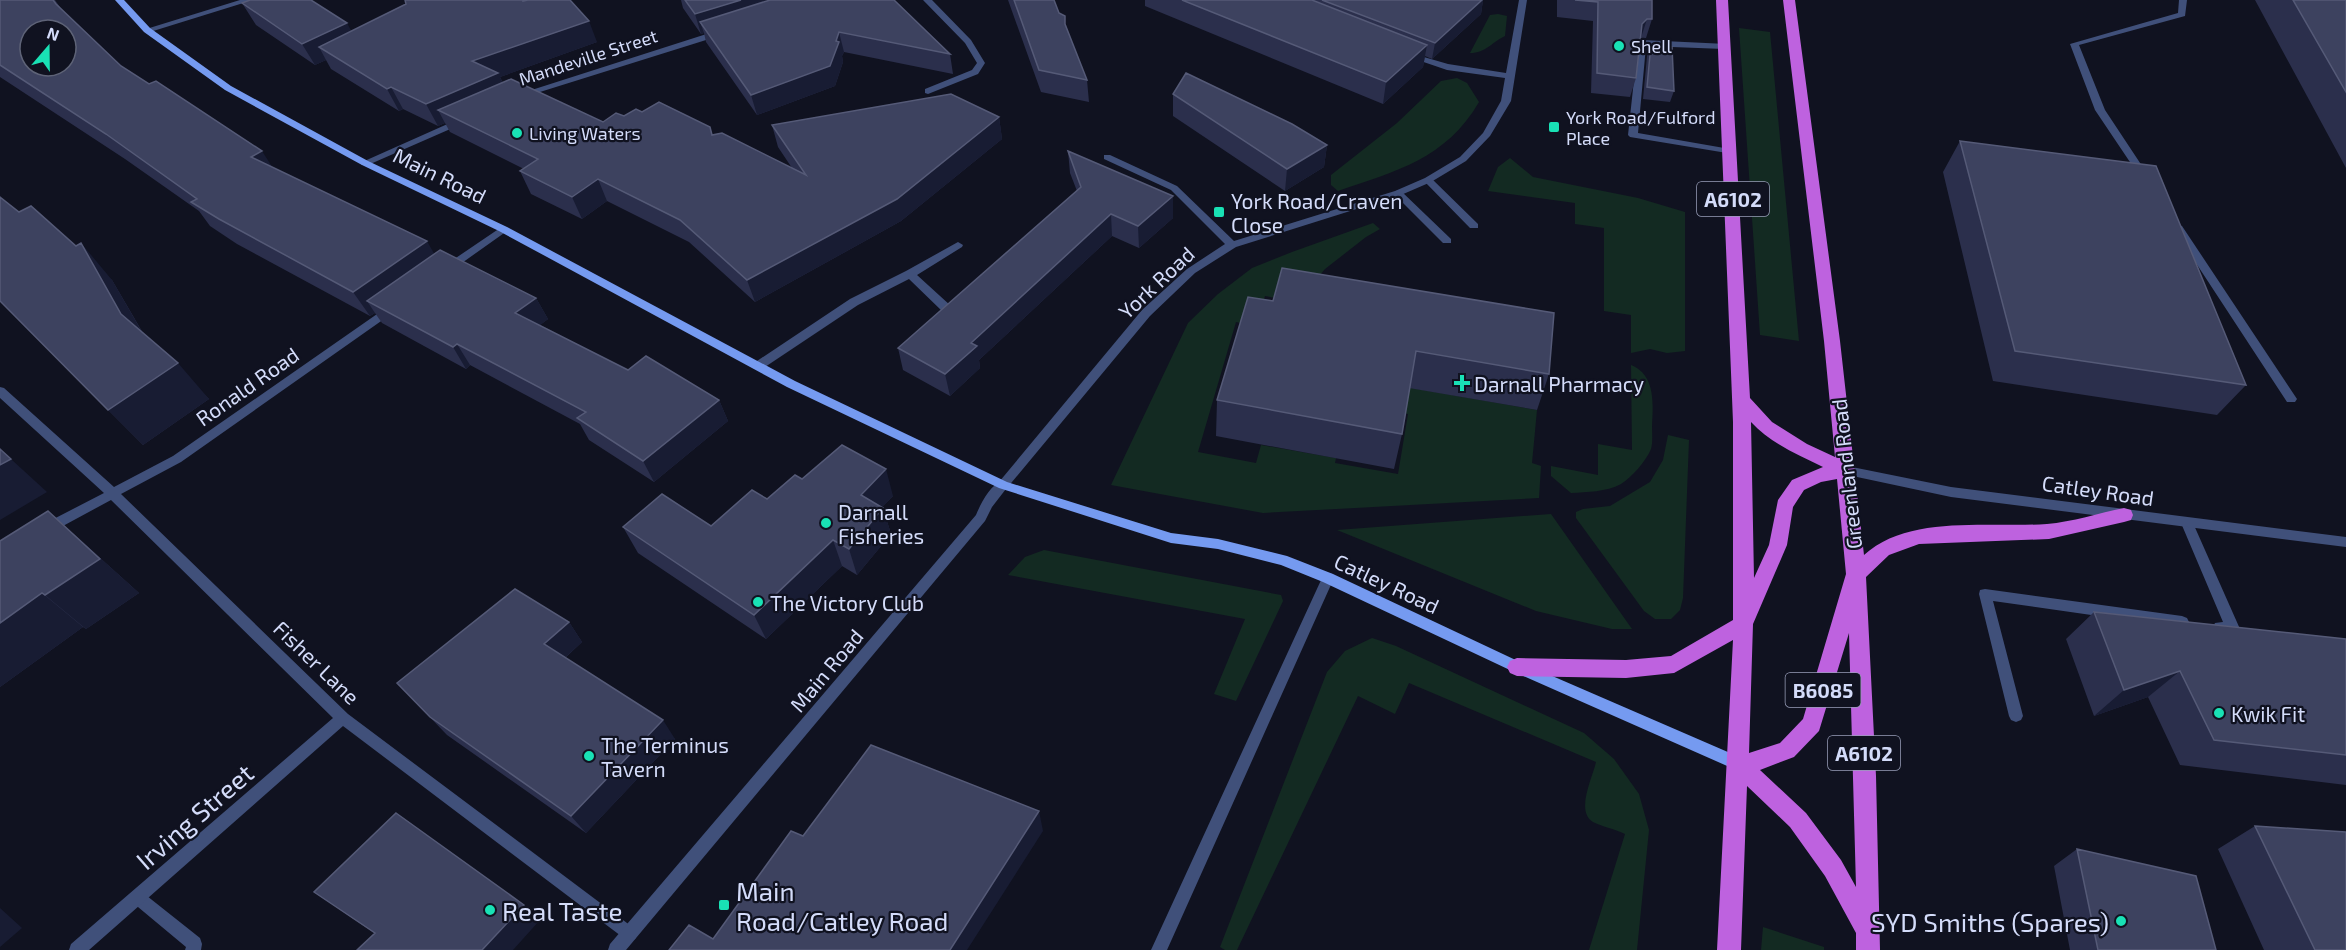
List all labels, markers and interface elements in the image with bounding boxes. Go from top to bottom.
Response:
north arrow [18,18,78,78]
text: N [45,23,62,44]
street label: Mandeville Street [516,24,660,90]
place label: Shell [1631,35,1673,57]
marker: Shell [1612,39,1626,53]
place label: York Road/Fulford Place [1566,106,1715,149]
marker: York Road/Fulford Place [1547,120,1561,134]
place label: Living Waters [529,122,641,144]
marker: Living Waters [510,126,524,140]
street label: Main Road [389,142,491,208]
road number: A6102 [1697,182,1769,216]
place label: York Road/Craven Close [1231,188,1402,237]
marker: York Road/Craven Close [1212,205,1226,219]
street label: York Road [1113,241,1199,323]
street label: Ronald Road [191,341,303,431]
place label: Darnall Pharmacy [1474,371,1644,396]
marker: Darnall Pharmacy [1455,376,1469,390]
street label: Greenland Road [1826,398,1866,550]
street label: Catley Road [2040,470,2156,510]
place label: Darnall Fisheries [838,499,924,548]
marker: Darnall Fisheries [819,516,833,530]
street label: Catley Road [1331,548,1443,618]
place label: The Victory Club [770,590,924,615]
marker: The Victory Club [751,595,765,609]
street label: Fisher Lane [269,615,365,709]
street label: Main Road [784,624,868,716]
road number: B6085 [1786,673,1860,707]
place label: Kwik Fit [2231,701,2305,726]
marker: Kwik Fit [2212,706,2226,720]
place label: The Terminus Tavern [601,732,729,781]
road number: A6102 [1828,736,1900,770]
marker: The Terminus Tavern [582,749,596,763]
street label: Irving Street [129,757,259,875]
place label: Main Road/Catley Road [736,875,948,936]
place label: Real Taste [502,895,622,926]
marker: Main Road/Catley Road [717,898,731,912]
marker: Real Taste [483,903,497,917]
place label: SYD Smiths (Spares) [1871,906,2109,937]
marker: SYD Smiths (Spares) [2114,914,2128,928]

